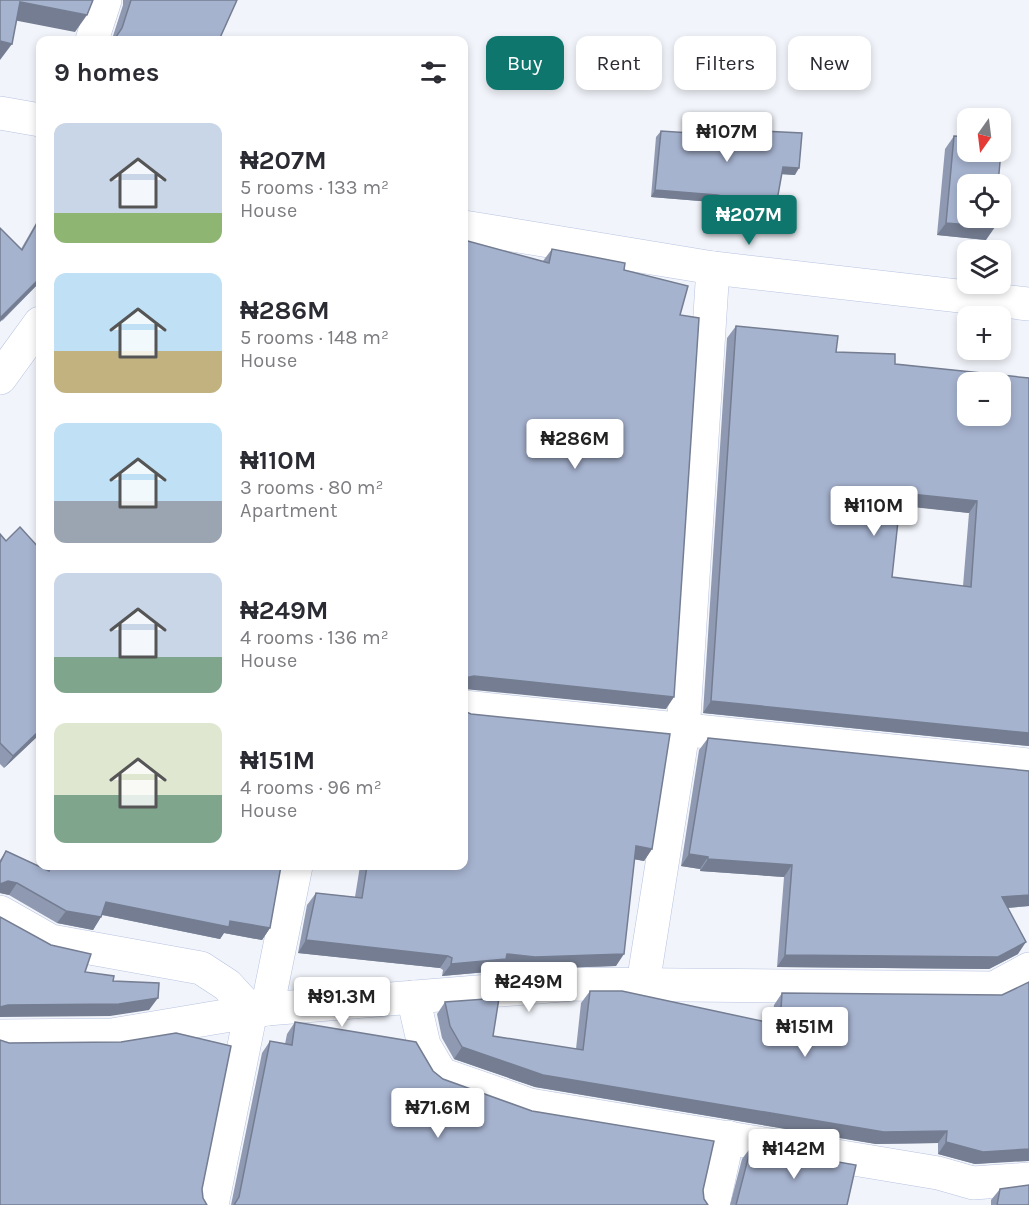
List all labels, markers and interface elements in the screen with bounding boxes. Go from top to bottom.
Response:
chip: Buy [486,36,564,90]
chip: Rent [576,36,662,90]
chip: Filters [674,36,776,90]
chip: New [788,36,871,90]
icon: filters [417,56,450,89]
text: 9 homes [54,57,160,88]
north arrow [957,108,1011,162]
map controls [957,108,1011,426]
pin: ₦107M [685,112,769,163]
text: ₦107M [696,120,758,143]
text: ₦207M [240,145,327,176]
icon: home [102,147,174,219]
button: locate [957,174,1011,228]
text: 5 rooms · 133 m² [240,176,389,199]
pin: ₦207M [707,195,791,246]
text: House [240,199,297,222]
text: ₦207M [716,203,782,226]
button: layers [957,240,1011,294]
text: ₦286M [240,295,330,326]
icon: home [102,297,174,369]
button: + [957,306,1011,360]
text: 5 rooms · 148 m² [240,326,389,349]
text: House [240,349,297,372]
button: − [957,372,1011,426]
pin: ₦286M [533,419,617,470]
text: ₦286M [540,427,610,450]
text: ₦110M [240,445,317,476]
icon: home [102,447,174,519]
text: 3 rooms · 80 m² [240,476,384,499]
pin: ₦110M [832,486,916,537]
text: ₦110M [845,494,903,517]
text: Apartment [240,499,338,522]
text: ₦249M [240,595,329,626]
icon: home [102,597,174,669]
text: 4 rooms · 136 m² [240,626,389,649]
text: House [240,649,297,672]
text: ₦151M [240,745,315,776]
icon: home [102,747,174,819]
text: 4 rooms · 96 m² [240,776,382,799]
text: House [240,799,297,822]
pin: ₦249M [487,962,571,1013]
text: ₦249M [495,970,563,993]
pin: ₦91.3M [293,977,391,1028]
text: ₦91.3M [308,985,376,1008]
pin: ₦151M [763,1007,847,1058]
text: ₦151M [776,1015,834,1038]
pin: ₦71.6M [389,1088,487,1139]
text: ₦71.6M [405,1096,471,1119]
pin: ₦142M [752,1129,836,1180]
text: ₦142M [762,1137,826,1160]

